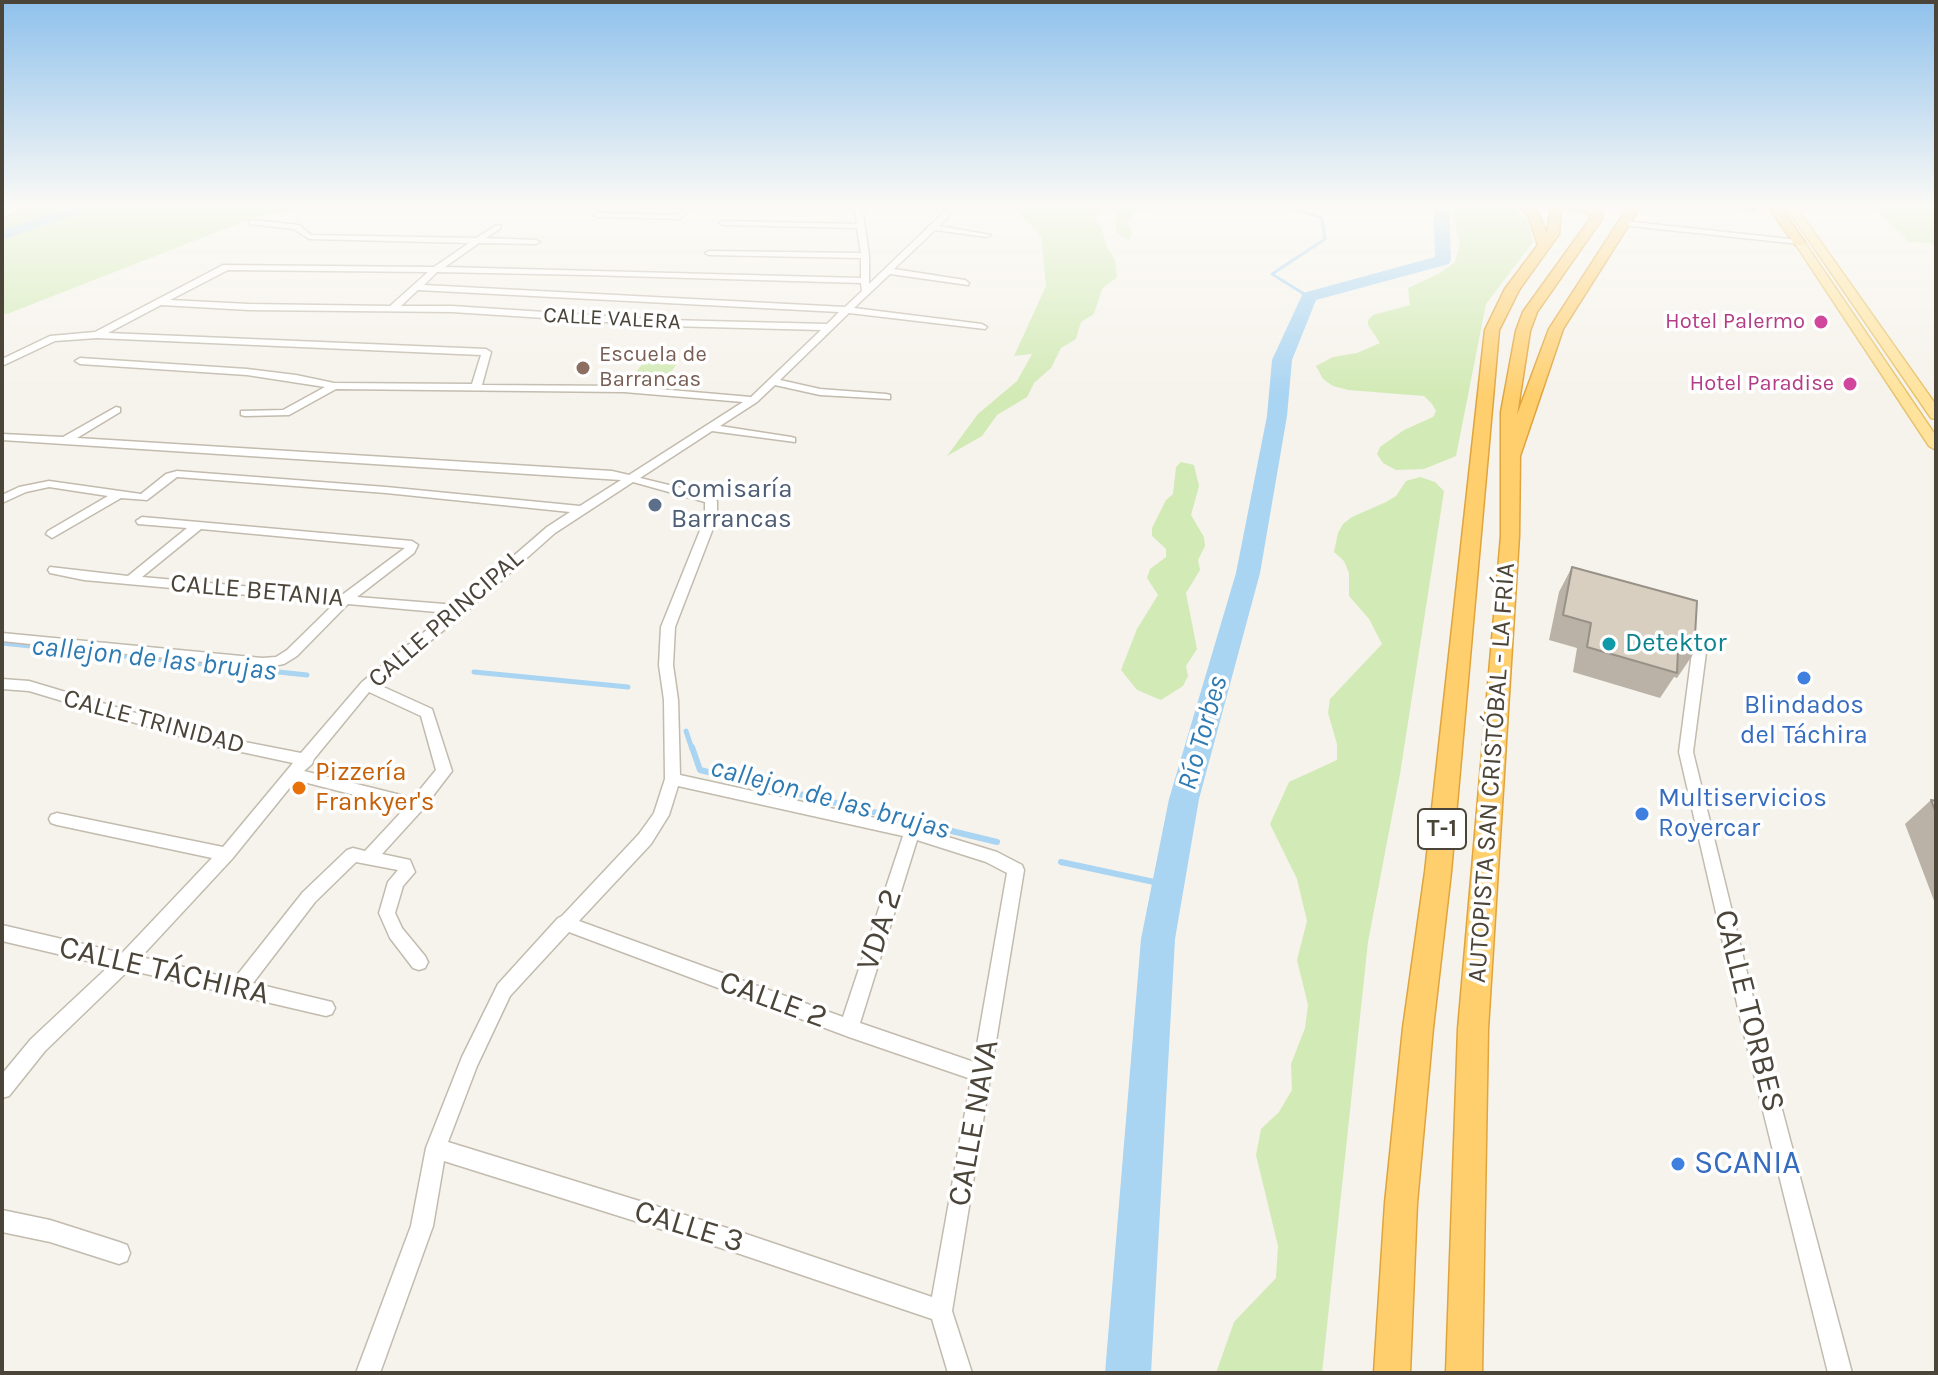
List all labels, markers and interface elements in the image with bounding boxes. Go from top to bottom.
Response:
street label: CALLE VALERA [543,302,681,336]
place label: Hotel Palermo [1665,309,1805,335]
marker: Hotel Palermo [1812,313,1830,331]
place label: Escuela de Barrancas [599,342,707,394]
marker: Escuela de Barrancas [574,359,592,377]
place label: Hotel Paradise [1690,371,1834,397]
marker: Hotel Paradise [1841,375,1859,393]
place label: Comisaría Barrancas [671,474,793,536]
marker: Comisaría Barrancas [646,496,664,514]
street label: CALLE PRINCIPAL [362,543,530,695]
street label: AUTOPISTA SAN CRISTÓBAL - LA FRÍA [1462,562,1522,984]
street label: CALLE BETANIA [169,568,345,614]
place label: Detektor [1625,628,1727,660]
water label: callejon de las brujas [30,629,278,689]
marker: Detektor [1600,635,1618,653]
marker: Blindados del Táchira [1795,669,1813,687]
water label: Río Torbes [1171,672,1235,794]
street label: CALLE TRINIDAD [60,683,248,761]
place label: Blindados del Táchira [1740,690,1868,752]
water label: callejon de las brujas [707,751,953,847]
place label: Pizzería Frankyer's [315,757,434,818]
marker: Pizzería Frankyer's [290,779,308,797]
place label: Multiservicios Royercar [1658,783,1827,844]
marker: Multiservicios Royercar [1633,805,1651,823]
road number: T-1 [1418,809,1466,849]
street label: VDA 2 [849,884,911,976]
street label: CALLE TORBES [1705,906,1793,1116]
street label: CALLE TÁCHIRA [55,928,273,1014]
street label: CALLE 2 [714,963,832,1037]
street label: CALLE NAVA [940,1037,1008,1209]
place label: SCANIA [1694,1145,1801,1183]
marker: SCANIA [1669,1155,1687,1173]
street label: CALLE 3 [630,1192,748,1262]

